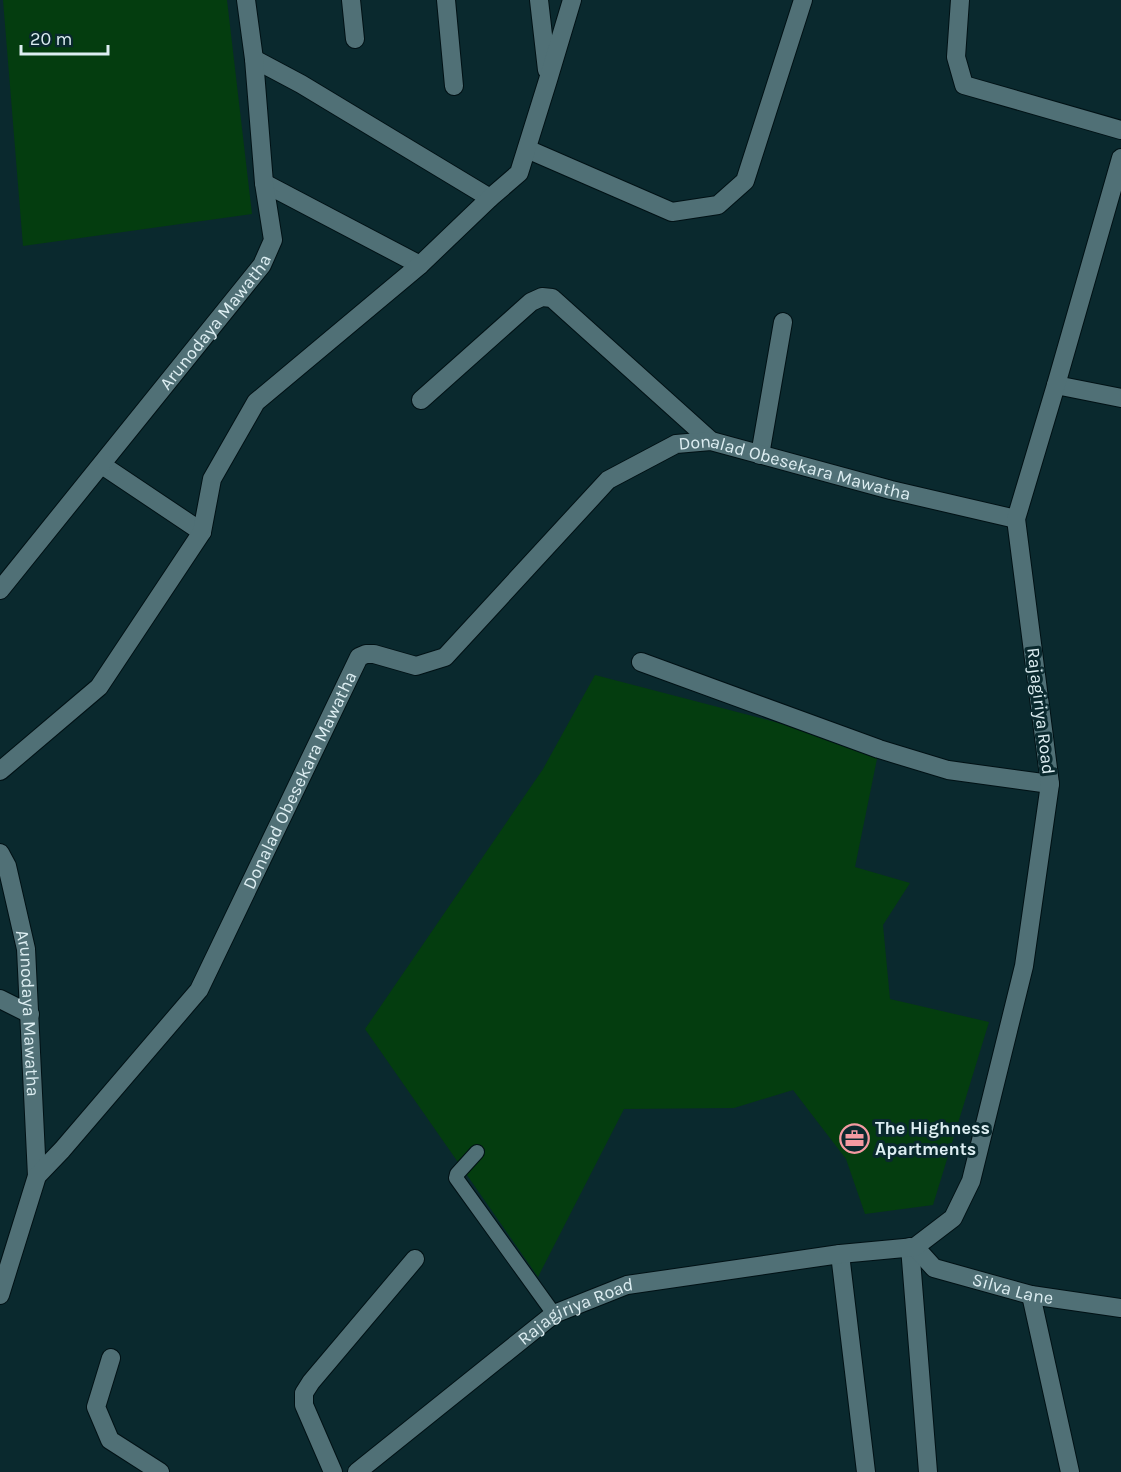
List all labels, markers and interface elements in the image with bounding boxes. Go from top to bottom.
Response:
scale bar [21,18,108,56]
text: 20 m [30,28,72,50]
street label: Arunodaya Mawatha [155,251,276,394]
street label: Donalad Obesekara Mawatha [677,430,913,505]
street label: Rajagiriya Road [1022,646,1060,776]
street label: Donalad Obesekara Mawatha [238,668,361,893]
street label: Arunodaya Mawatha [11,927,44,1097]
place label: The Highness Apartments [875,1117,990,1160]
office icon: The Highness Apartments [838,1122,870,1154]
street label: Silva Lane [970,1268,1055,1309]
street label: Rajagiriya Road [513,1273,634,1350]

